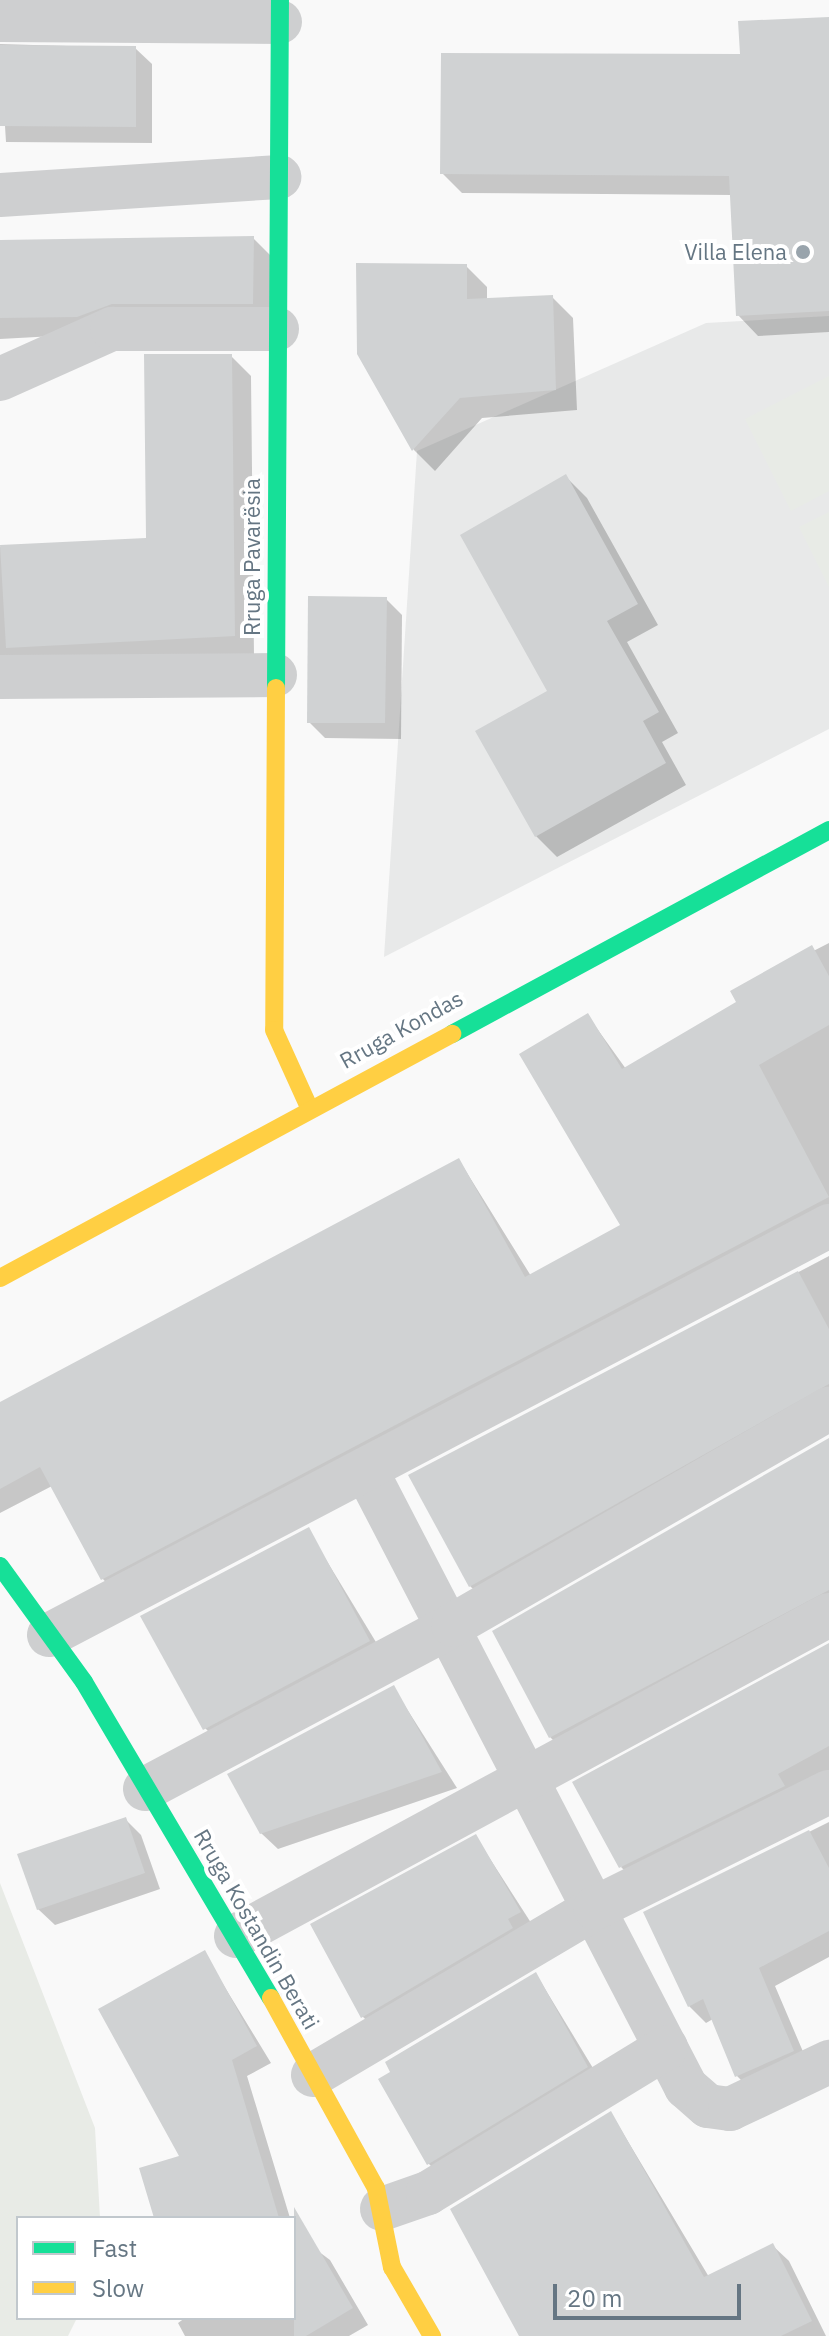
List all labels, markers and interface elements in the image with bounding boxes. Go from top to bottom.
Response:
place label: Villa Elena [684,239,787,265]
marker: Villa Elena [794,243,812,261]
street label: Rruga Pavarësia [239,478,265,636]
street label: Rruga Kondas [335,984,467,1074]
street label: Rruga Kostandin Berati [189,1824,325,2034]
legend [16,2216,296,2320]
text: Fast [92,2232,137,2264]
scale bar [557,2268,745,2318]
text: Slow [92,2272,144,2304]
text: 20 m [567,2282,622,2314]

